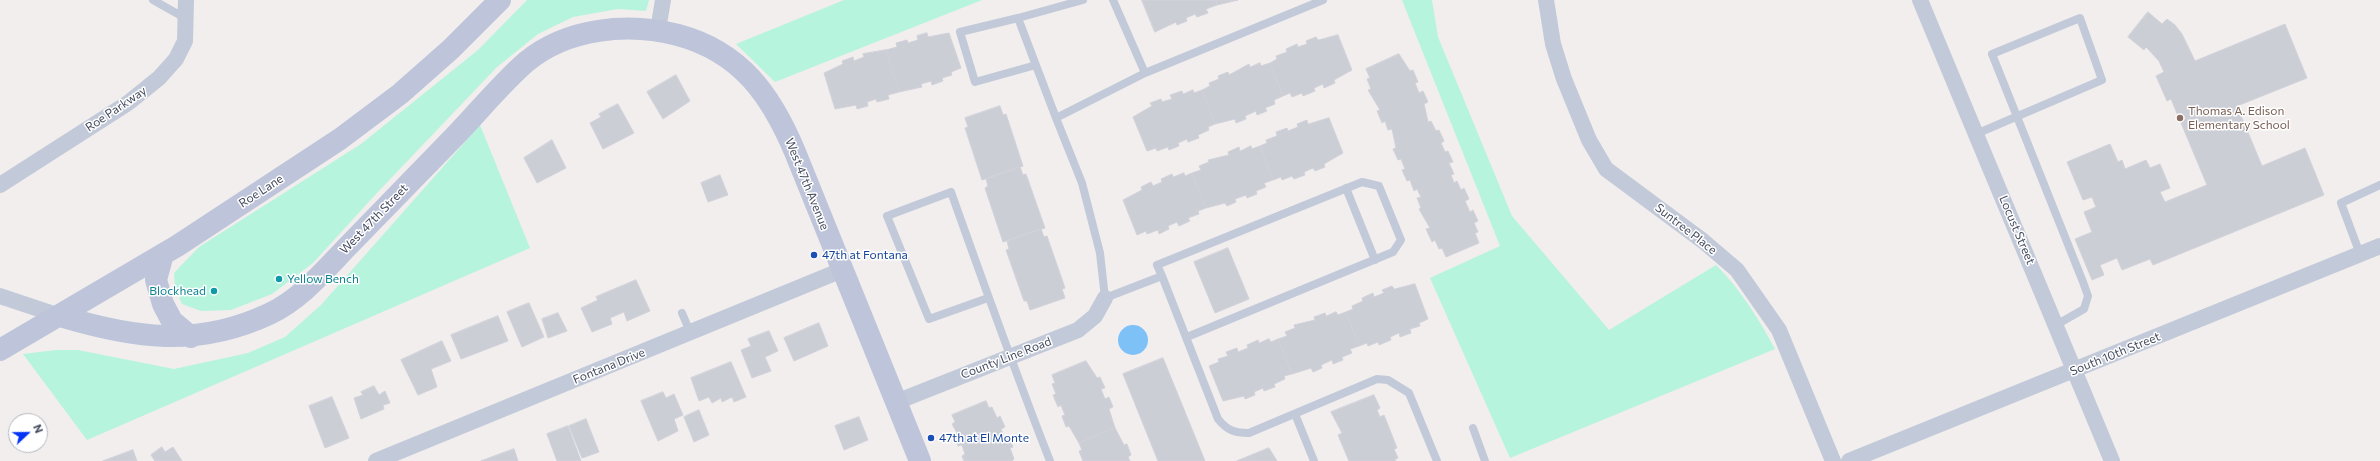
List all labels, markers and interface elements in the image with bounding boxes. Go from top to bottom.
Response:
street label: Roe Parkway [83,83,149,135]
place label: Thomas A. Edison Elementary School [2188,104,2290,132]
marker: Thomas A. Edison Elementary School [2175,113,2185,123]
street label: West 47th Avenue [782,136,832,232]
street label: Roe Lane [236,171,286,211]
street label: West 47th Street [337,181,411,257]
street label: Locust Street [1996,193,2038,267]
street label: Suntree Place [1652,200,1720,258]
place label: 47th at Fontana [822,248,908,262]
marker: 47th at Fontana [809,250,819,260]
place label: Yellow Bench [287,272,359,286]
marker: Yellow Bench [274,274,284,284]
place label: Blockhead [149,284,206,298]
marker: Blockhead [209,286,219,296]
street label: South 10th Street [2068,329,2162,379]
street label: County Line Road [959,334,1053,382]
street label: Fontana Drive [571,345,647,387]
north arrow [8,413,48,453]
text: N [31,422,46,435]
place label: 47th at El Monte [939,431,1029,445]
marker: 47th at El Monte [926,433,936,443]

